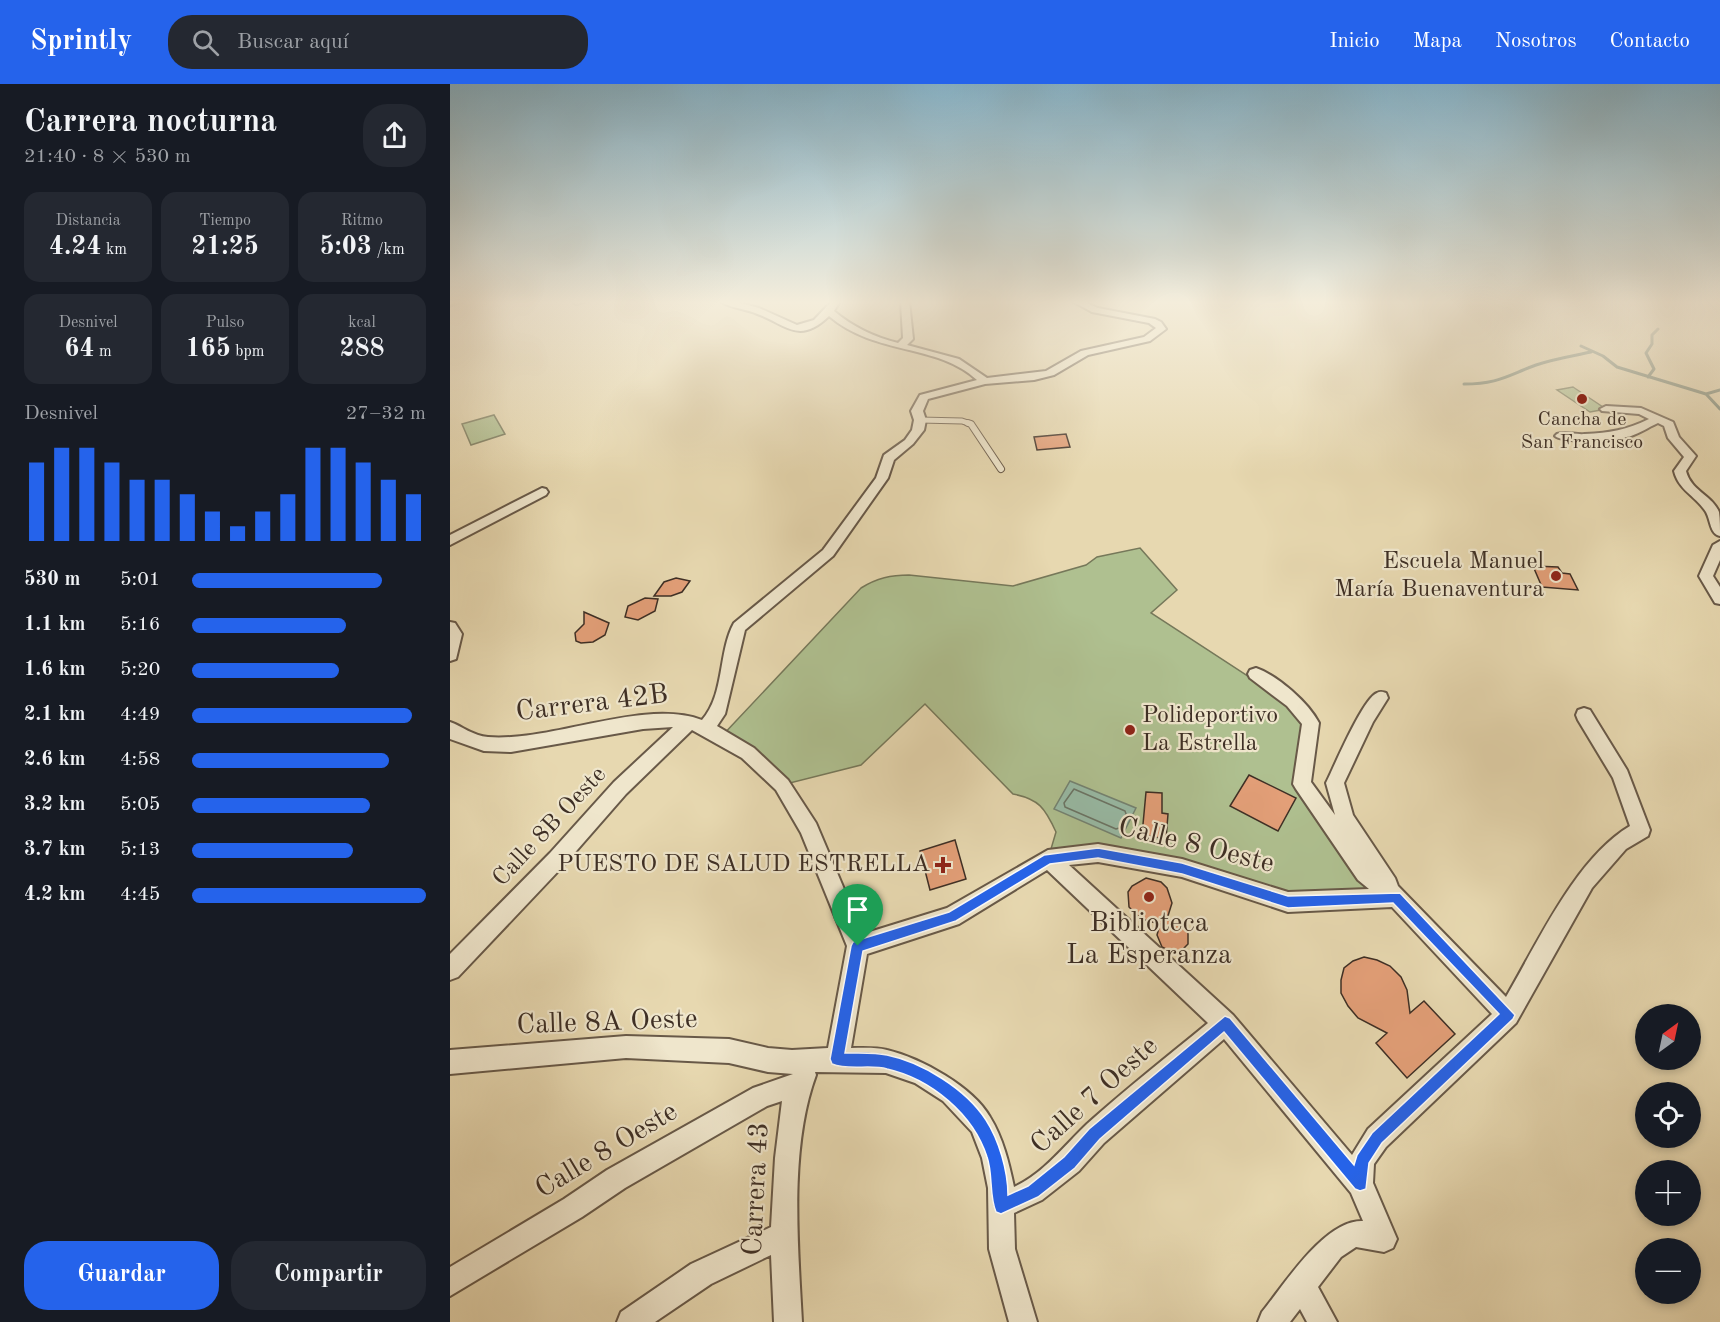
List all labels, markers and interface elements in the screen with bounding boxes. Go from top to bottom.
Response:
search box [168,15,588,69]
icon: search [189,26,222,59]
text: Sprintly [30,28,132,56]
text: Buscar aquí [237,31,349,53]
text: Inicio [1329,31,1380,52]
text: Mapa [1413,31,1462,52]
text: Nosotros [1495,31,1577,52]
text: Contacto [1610,31,1690,52]
button: share [363,104,426,167]
text: Carrera nocturna [24,106,277,139]
text: 21:40 · 8 × 530 m [24,147,191,167]
text: Distancia [55,213,121,229]
text: Tiempo [199,213,251,229]
text: Ritmo [341,213,383,229]
text: 4.24 [49,234,102,260]
text: 21:25 [191,234,259,260]
text: 5:03 [319,234,372,260]
text: km [102,242,127,258]
text: /km [372,242,405,258]
text: Desnivel [58,315,118,331]
text: Pulso [206,315,244,331]
text: kcal [348,315,376,331]
text: 64 [64,336,94,362]
text: 165 [186,336,231,362]
text: 288 [339,336,385,362]
text: m [94,344,112,360]
text: bpm [231,344,264,360]
marker: Cancha de San Francisco [1575,392,1589,406]
text: Desnivel [24,404,98,424]
text: 27–32 m [346,404,426,424]
place label: Cancha de San Francisco [1521,410,1643,453]
place label: Escuela Manuel María Buenaventura [1334,550,1544,602]
marker: Escuela Manuel María Buenaventura [1549,569,1563,583]
text: 530 m [24,570,80,590]
text: 5:01 [120,570,160,590]
text: 1.1 km [24,615,86,635]
text: 5:16 [120,615,160,635]
text: 1.6 km [24,660,86,680]
text: 5:20 [120,660,160,680]
street label: Carrera 42B [514,681,670,727]
place label: Polideportivo La Estrella [1142,704,1278,756]
text: 2.1 km [24,705,86,725]
text: 4:49 [120,705,160,725]
marker: Polideportivo La Estrella [1123,723,1137,737]
text: 2.6 km [24,750,86,770]
text: 4:58 [120,750,160,770]
street label: Calle 8B Oeste [489,763,611,891]
text: 3.2 km [24,795,86,815]
text: 5:05 [120,795,160,815]
street label: Calle 8 Oeste [1115,813,1277,879]
text: 3.7 km [24,840,86,860]
text: 5:13 [120,840,160,860]
place label: PUESTO DE SALUD ESTRELLA [557,853,930,877]
marker: PUESTO DE SALUD ESTRELLA [934,856,952,874]
pin [832,884,883,946]
text: 4.2 km [24,885,86,905]
text: 4:45 [120,885,160,905]
marker: Biblioteca La Esperanza [1142,890,1156,904]
icon: arrive [841,893,874,926]
place label: Biblioteca La Esperanza [1066,910,1232,970]
north arrow [1635,1004,1701,1070]
map controls [1635,1004,1701,1304]
street label: Calle 8A Oeste [516,1006,698,1040]
street label: Calle 7 Oeste [1026,1032,1164,1160]
button: locate [1635,1082,1701,1148]
street label: Calle 8 Oeste [531,1098,683,1204]
street label: Carrera 43 [740,1121,774,1257]
button: + [1635,1160,1701,1226]
button: − [1635,1238,1701,1304]
button: Guardar [24,1241,219,1310]
button: Compartir [231,1241,426,1310]

